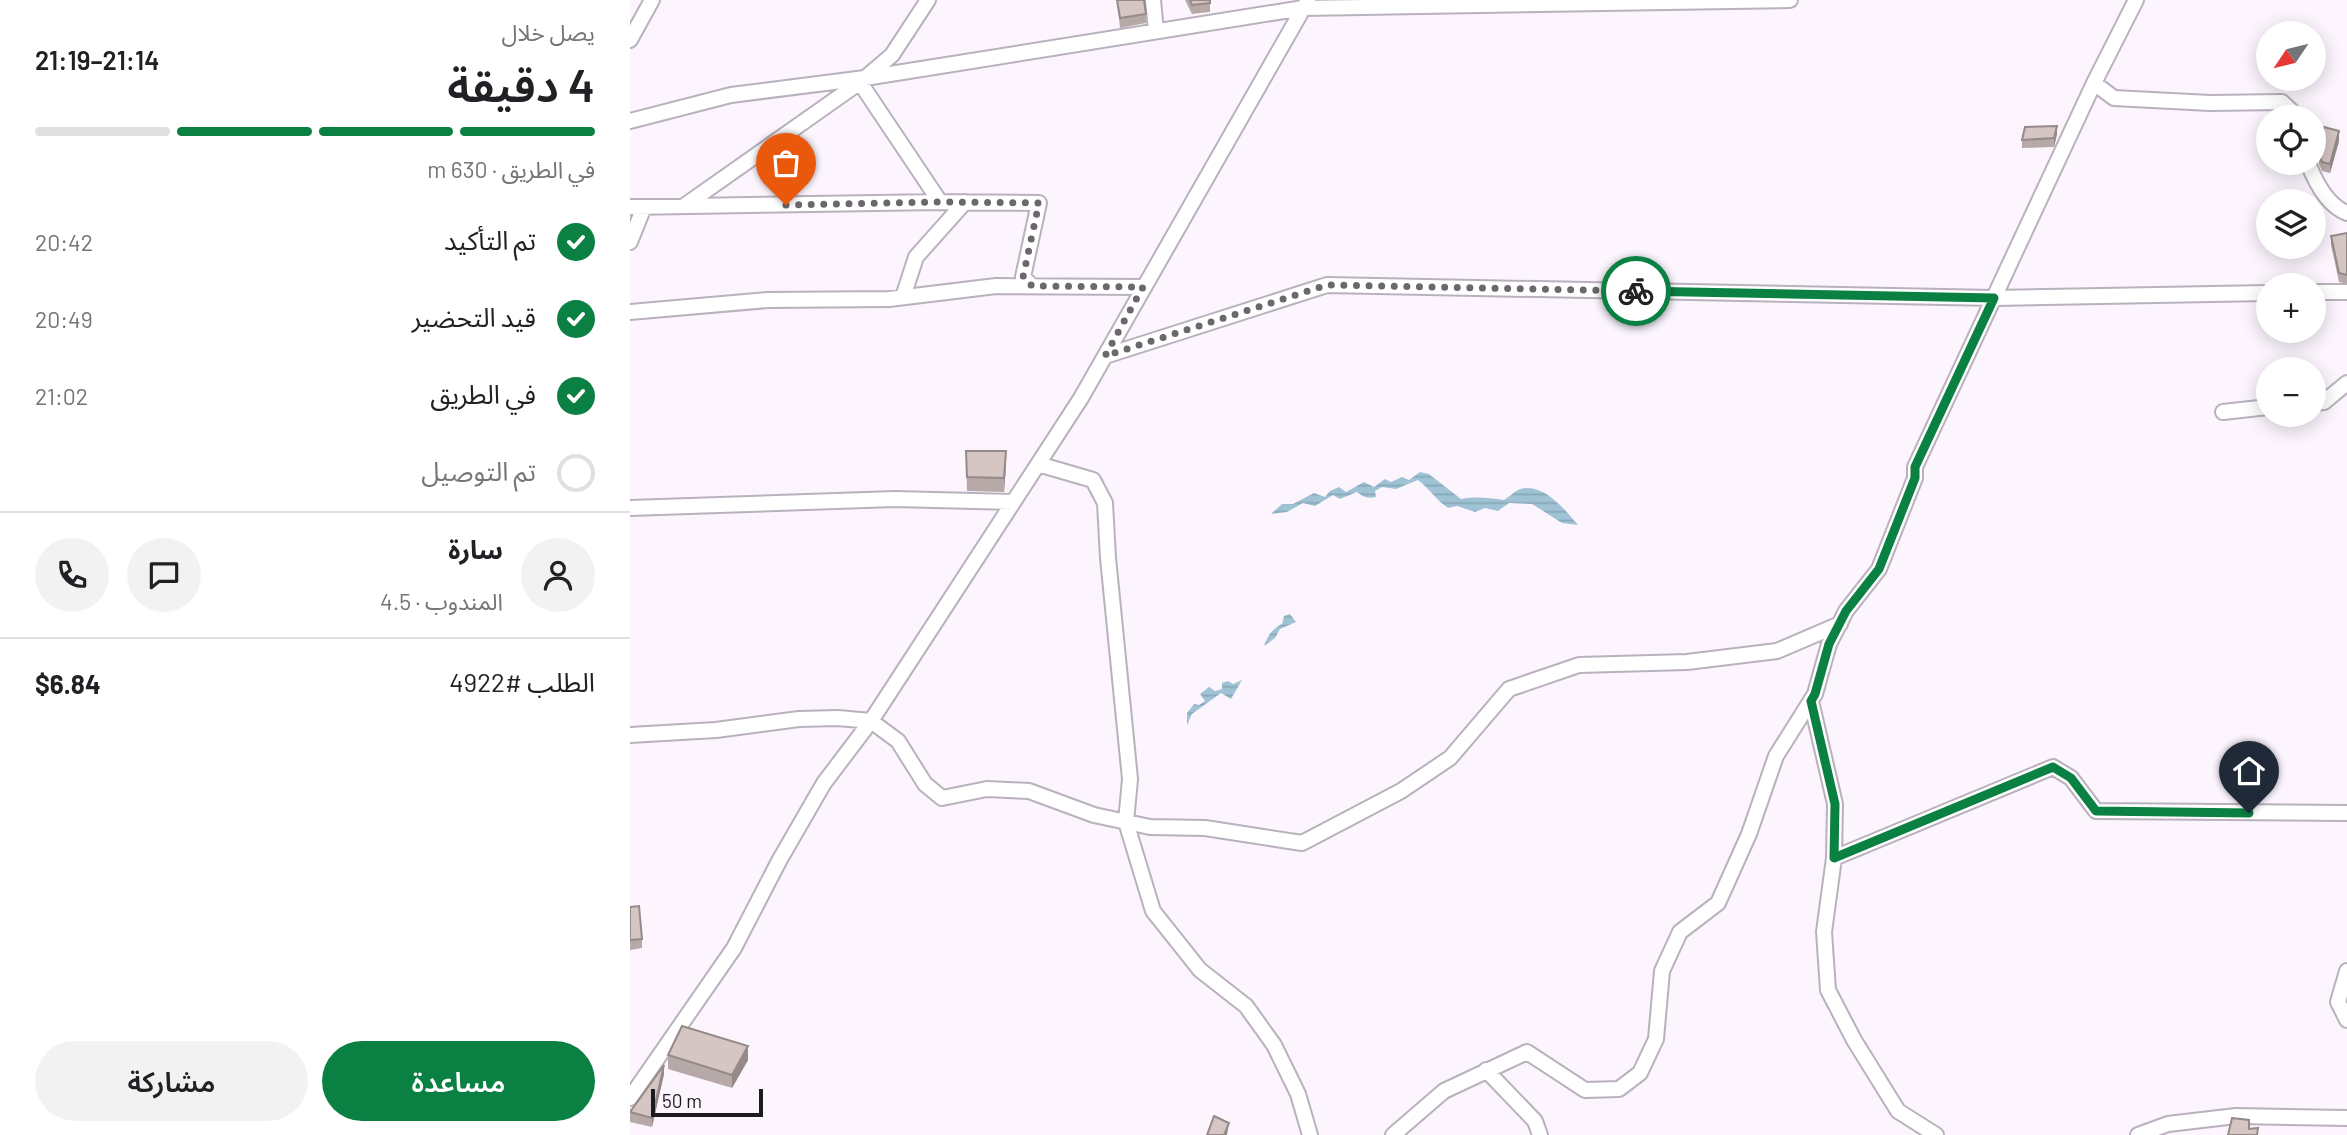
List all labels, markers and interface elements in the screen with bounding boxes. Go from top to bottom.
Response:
text: يصل خلال [502,18,595,46]
north arrow [2256,21,2326,91]
map controls [2256,21,2326,427]
text: 21:14–21:19 [35,44,159,75]
text: 4 دقيقة [447,56,595,111]
button: locate [2256,105,2326,175]
pin [756,133,816,205]
icon: bag [767,144,805,182]
text: في الطريق · 630 m [427,155,595,183]
button: layers [2256,189,2326,259]
icon: check [557,223,595,261]
text: تم التأكيد [444,224,536,255]
text: 20:42 [35,228,93,256]
courier [1601,256,1671,326]
icon: bike [1617,272,1655,310]
button: + [2256,273,2326,343]
icon: check [557,300,595,338]
text: قيد التحضير [412,301,536,332]
text: 20:49 [35,305,93,333]
button: − [2256,357,2326,427]
icon: check [557,377,595,415]
text: في الطريق [430,378,536,409]
text: 21:02 [35,382,88,410]
text: تم التوصيل [421,455,536,486]
text: سارة [448,533,503,564]
button: phone [35,538,109,612]
button: chat [127,538,201,612]
button: person [521,538,595,612]
text: المندوب · 4.5 [380,587,503,615]
text: الطلب #4922 [449,666,595,697]
text: $6.84 [35,668,101,699]
pin [2219,741,2279,813]
icon: home [2230,752,2268,790]
button: مشاركة [35,1041,308,1121]
button: مساعدة [322,1041,595,1121]
scale bar [651,1086,763,1118]
text: 50 m [662,1089,702,1112]

